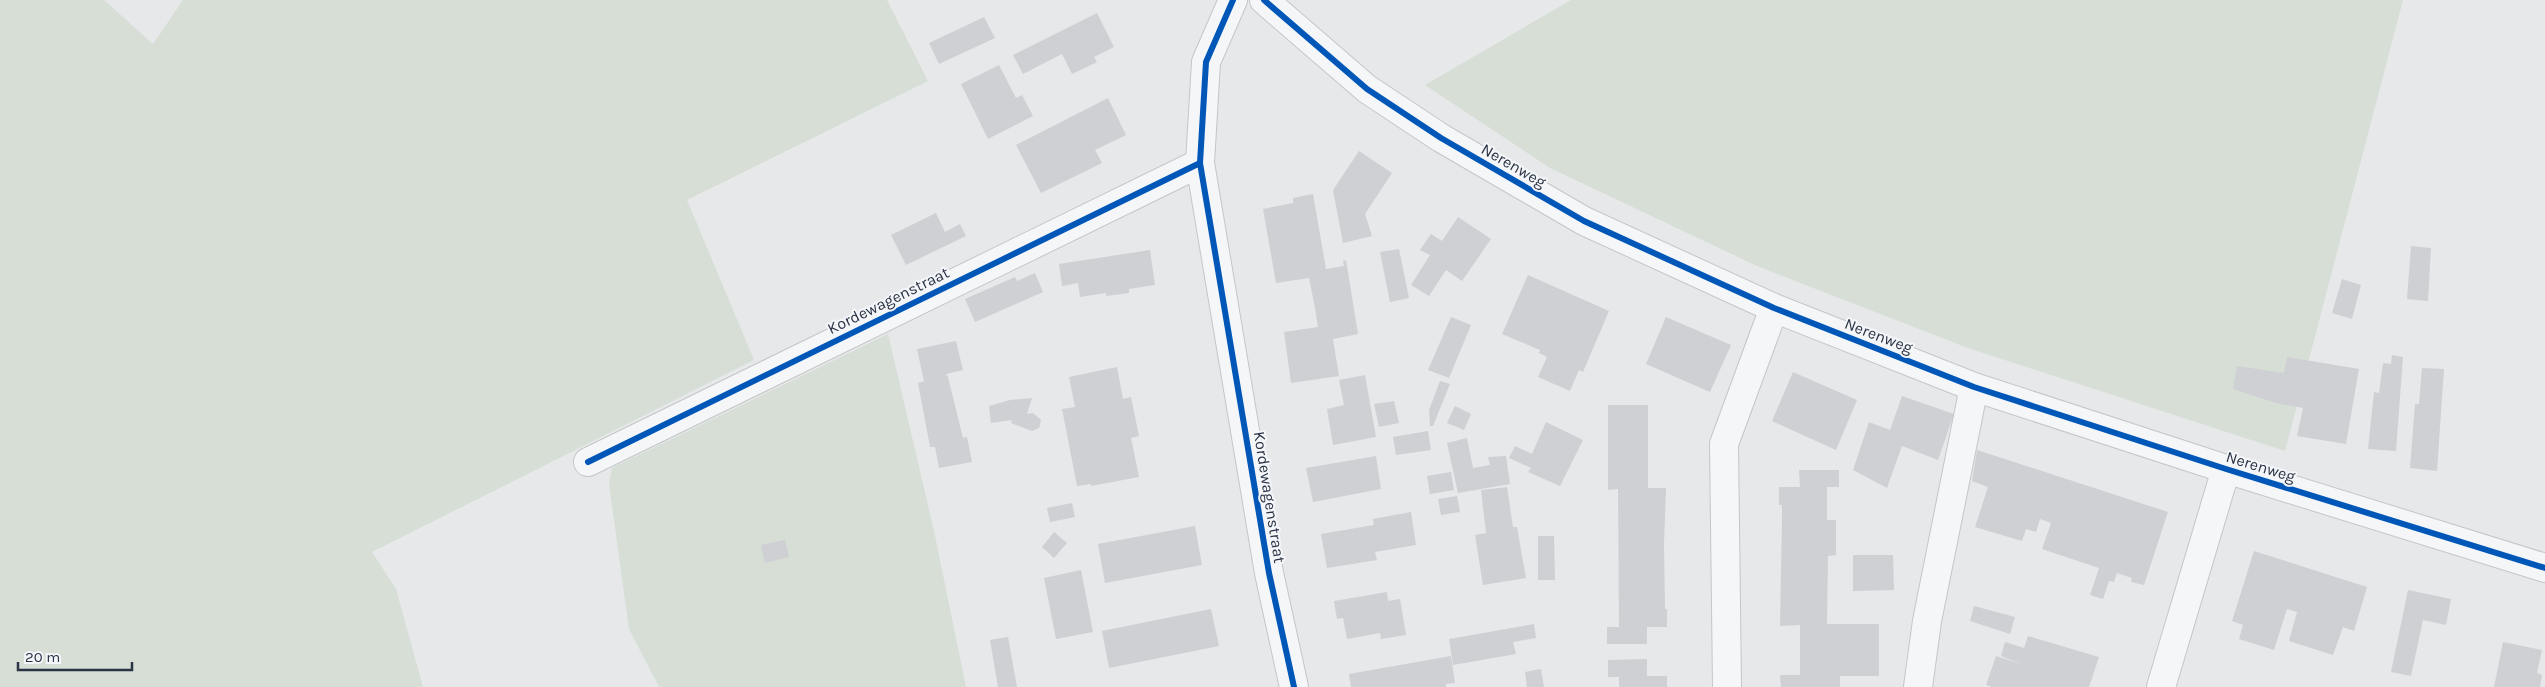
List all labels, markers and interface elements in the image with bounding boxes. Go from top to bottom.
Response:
street label: Nerenweg [1478,139,1550,192]
street label: Kordewagenstraat [824,263,952,338]
street label: Nerenweg [1842,314,1916,357]
street label: Kordewagenstraat [1250,430,1289,564]
street label: Nerenweg [2224,447,2298,486]
scale bar [18,640,131,672]
text: 20 m [25,648,60,666]

